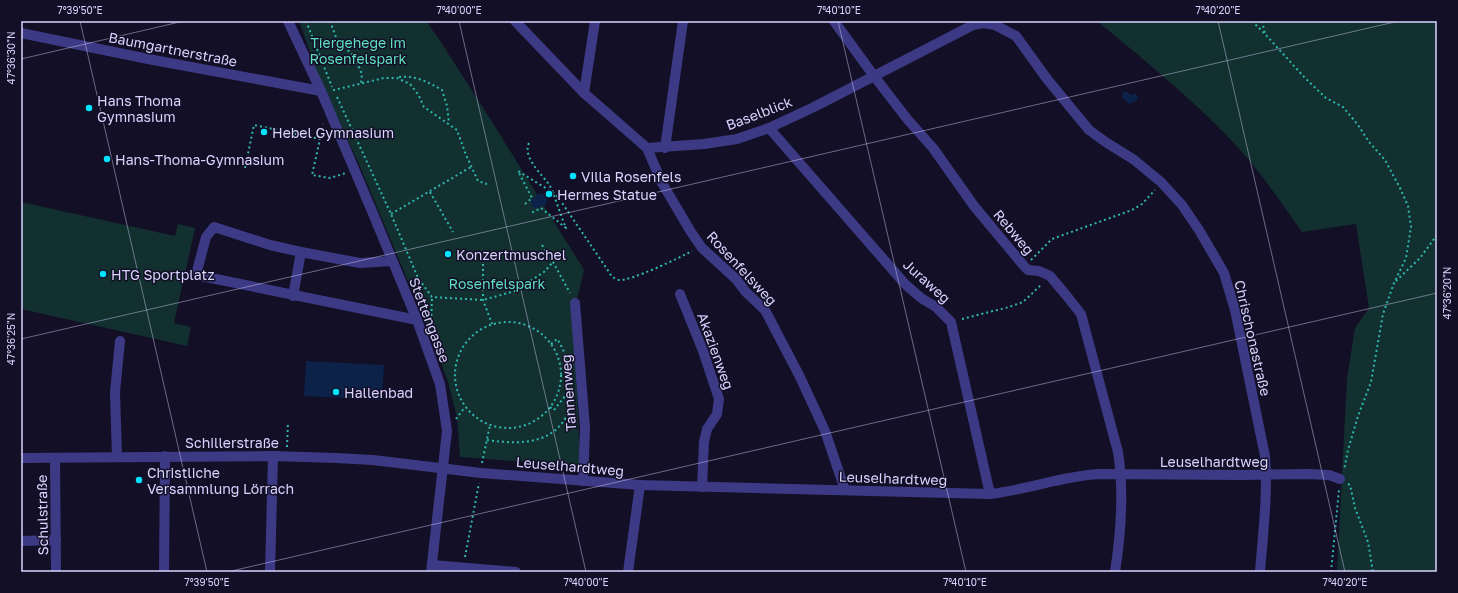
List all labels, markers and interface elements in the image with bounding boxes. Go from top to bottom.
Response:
text: 7°39'50"E [57,4,103,16]
text: 7°40'00"E [436,4,482,16]
text: 7°40'10"E [817,4,861,16]
text: 7°40'20"E [1196,4,1240,16]
street label: Baumgartnerstraße [107,28,239,70]
text: 47°36'30"N [5,32,17,84]
park label: Tiergehege im Rosenfelspark [310,34,406,67]
place label: Hans Thoma Gymnasium [97,92,181,125]
street label: Baselblick [723,93,795,133]
marker: Hans Thoma Gymnasium [84,103,94,113]
place label: Hebel Gymnasium [272,124,394,141]
marker: Hebel Gymnasium [259,127,269,137]
place label: Hans-Thoma-Gymnasium [115,151,284,168]
marker: Hans-Thoma-Gymnasium [102,154,112,164]
place label: Villa Rosenfels [581,168,681,185]
marker: Villa Rosenfels [568,171,578,181]
place label: Hermes Statue [557,186,657,203]
marker: Hermes Statue [544,189,554,199]
street label: Rebweg [990,206,1038,258]
street label: Rosenfelsweg [703,228,781,308]
place label: Konzertmuschel [456,246,566,263]
marker: Konzertmuschel [443,249,453,259]
street label: Juraweg [900,256,954,306]
place label: HTG Sportplatz [111,266,215,283]
text: 47°36'20"N [1441,267,1453,319]
marker: HTG Sportplatz [98,269,108,279]
street label: Stettengasse [406,275,454,365]
park label: Rosenfelspark [449,275,545,292]
street label: Chrischonastraße [1231,278,1275,398]
street label: Akazienweg [694,310,738,392]
text: 47°36'25"N [5,313,17,365]
street label: Tannenweg [557,354,579,432]
place label: Hallenbad [344,384,413,401]
marker: Hallenbad [331,387,341,397]
street label: Schillerstraße [185,434,279,451]
street label: Leuselhardtweg [515,453,625,479]
street label: Leuselhardtweg [1160,453,1268,470]
place label: Christliche Versammlung Lörrach [147,464,294,497]
street label: Leuselhardtweg [838,468,948,488]
street label: Schulstraße [33,475,51,555]
marker: Christliche Versammlung Lörrach [134,475,144,485]
text: 7°39'50"E [184,576,230,588]
text: 7°40'00"E [563,576,609,588]
text: 7°40'10"E [943,576,987,588]
text: 7°40'20"E [1323,576,1367,588]

